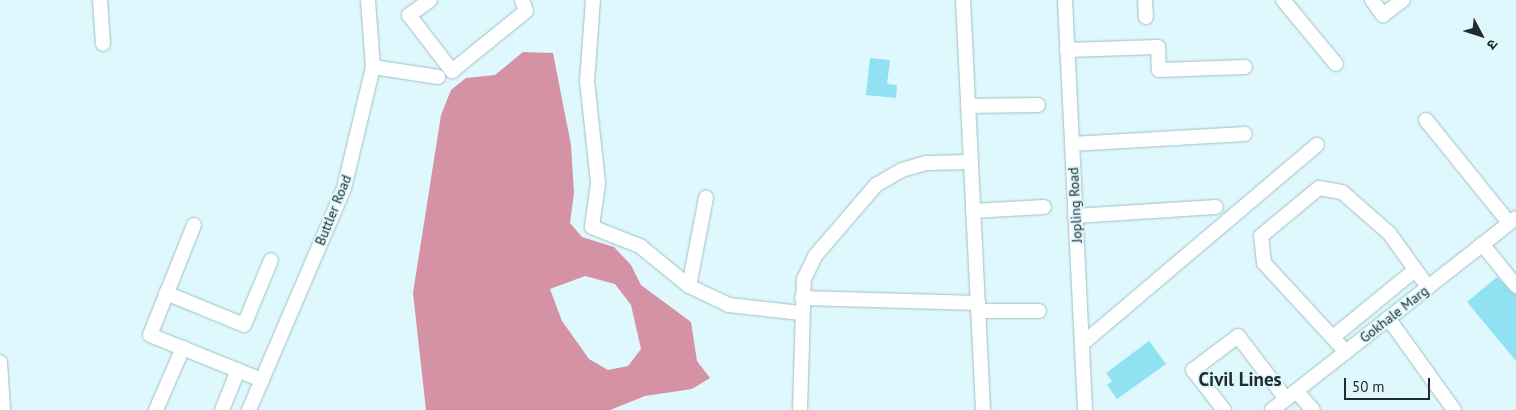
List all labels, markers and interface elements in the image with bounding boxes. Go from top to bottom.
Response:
north arrow [1456,10,1506,60]
text: उ [1483,36,1502,54]
street label: Jopling Road [1065,167,1085,243]
street label: Buttler Road [311,172,355,248]
street label: Gokhale Marg [1356,282,1432,346]
scale bar [1346,368,1432,400]
district label: Civil Lines [1198,369,1282,391]
text: 50 m [1352,377,1385,396]

